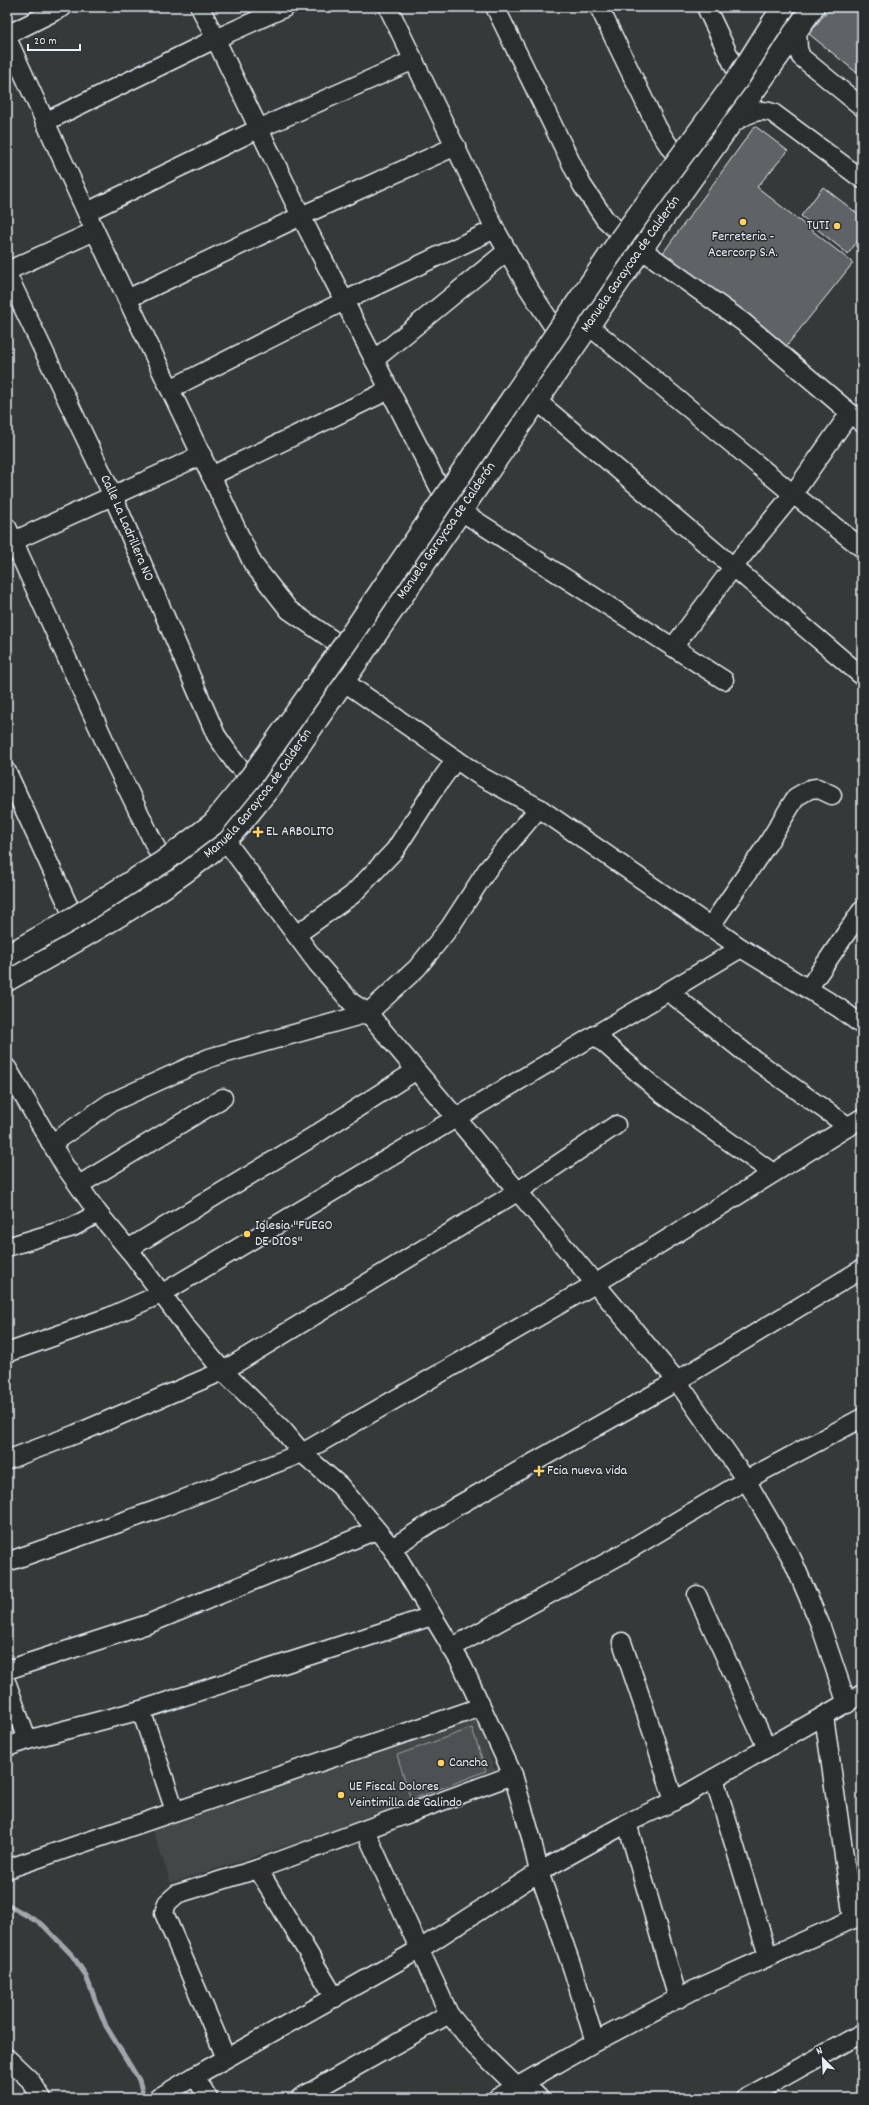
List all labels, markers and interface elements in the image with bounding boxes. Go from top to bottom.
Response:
scale bar [28,26,80,52]
text: 20 m [34,33,57,50]
street label: Manuela Garaycoa de Calderón [576,192,686,337]
place label: TUTI [807,216,830,236]
marker: Ferreteria - Acercorp S.A. [738,217,748,227]
marker: TUTI [832,221,842,231]
place label: Ferreteria - Acercorp S.A. [708,227,778,263]
street label: Manuela Garaycoa de Calderón [392,458,501,604]
street label: Calle La Ladrillera NO [94,472,159,585]
street label: Manuela Garaycoa de Calderón [200,725,317,864]
place label: EL ARBOLITO [266,822,334,842]
marker: EL ARBOLITO [253,827,263,837]
place label: Iglesia "FUEGO DE DIOS" [255,1216,333,1252]
marker: Iglesia "FUEGO DE DIOS" [242,1229,252,1239]
place label: Fcia nueva vida [547,1461,627,1481]
marker: Fcia nueva vida [534,1466,544,1476]
place label: Cancha [449,1753,488,1773]
marker: Cancha [436,1758,446,1768]
place label: UE Fiscal Dolores Veintimilla de Galindo [349,1777,462,1813]
marker: UE Fiscal Dolores Veintimilla de Galindo [336,1790,346,1800]
north arrow [803,2039,843,2079]
text: N [814,2043,826,2060]

